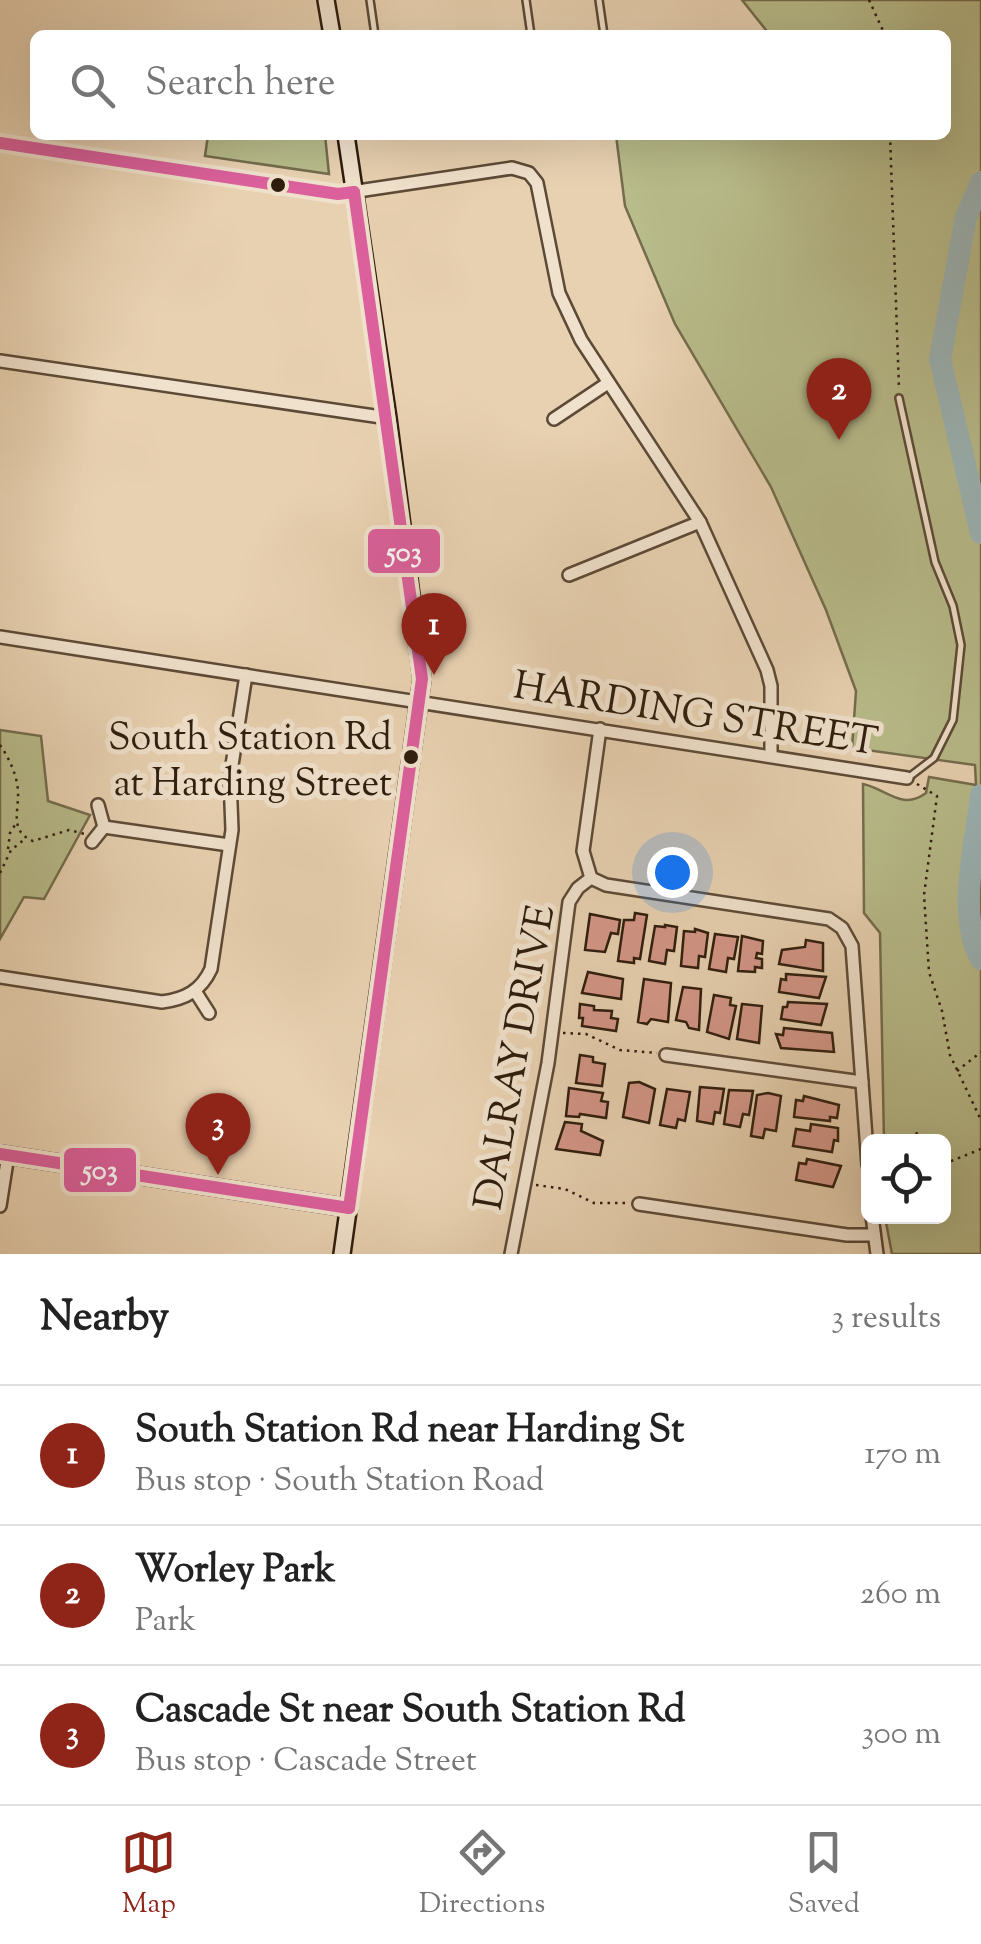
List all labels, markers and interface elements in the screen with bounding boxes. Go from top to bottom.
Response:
search box [30,30,951,140]
icon: search [65,58,120,113]
text: Search here [145,58,336,112]
unlabelled marker [268,175,288,195]
pin: 2 [806,358,872,440]
line badge: 503 [366,527,442,575]
text: 503 [384,534,422,574]
pin: 1 [402,592,466,675]
street label: HARDING STREET [509,660,881,773]
place label: South Station Rd at Harding Street [108,713,392,813]
marker: South Station Rd at Harding Street [401,747,421,767]
your location [647,847,698,898]
street label: DALRAY DRIVE [463,901,572,1215]
pin: 3 [186,1092,250,1175]
map controls [861,1134,951,1224]
button: locate [861,1134,951,1224]
line badge: 503 [62,1146,138,1194]
text: 503 [80,1152,118,1192]
text: Nearby [40,1289,169,1349]
text: 3 results [831,1296,941,1342]
text: South Station Rd near Harding St [135,1405,684,1459]
text: 1 [67,1432,78,1478]
text: 170 m [864,1432,941,1478]
text: Bus stop · South Station Road [135,1459,544,1505]
text: Worley Park [135,1545,335,1599]
text: 2 [65,1572,80,1618]
text: 260 m [860,1572,941,1618]
text: Park [135,1599,196,1645]
text: Cascade St near South Station Rd [135,1685,686,1739]
text: 3 [66,1712,79,1758]
text: 300 m [861,1712,941,1758]
text: Bus stop · Cascade Street [135,1739,477,1785]
tab: Map [121,1825,176,1925]
tab: Directions [419,1825,545,1925]
tab: Saved [788,1825,860,1925]

